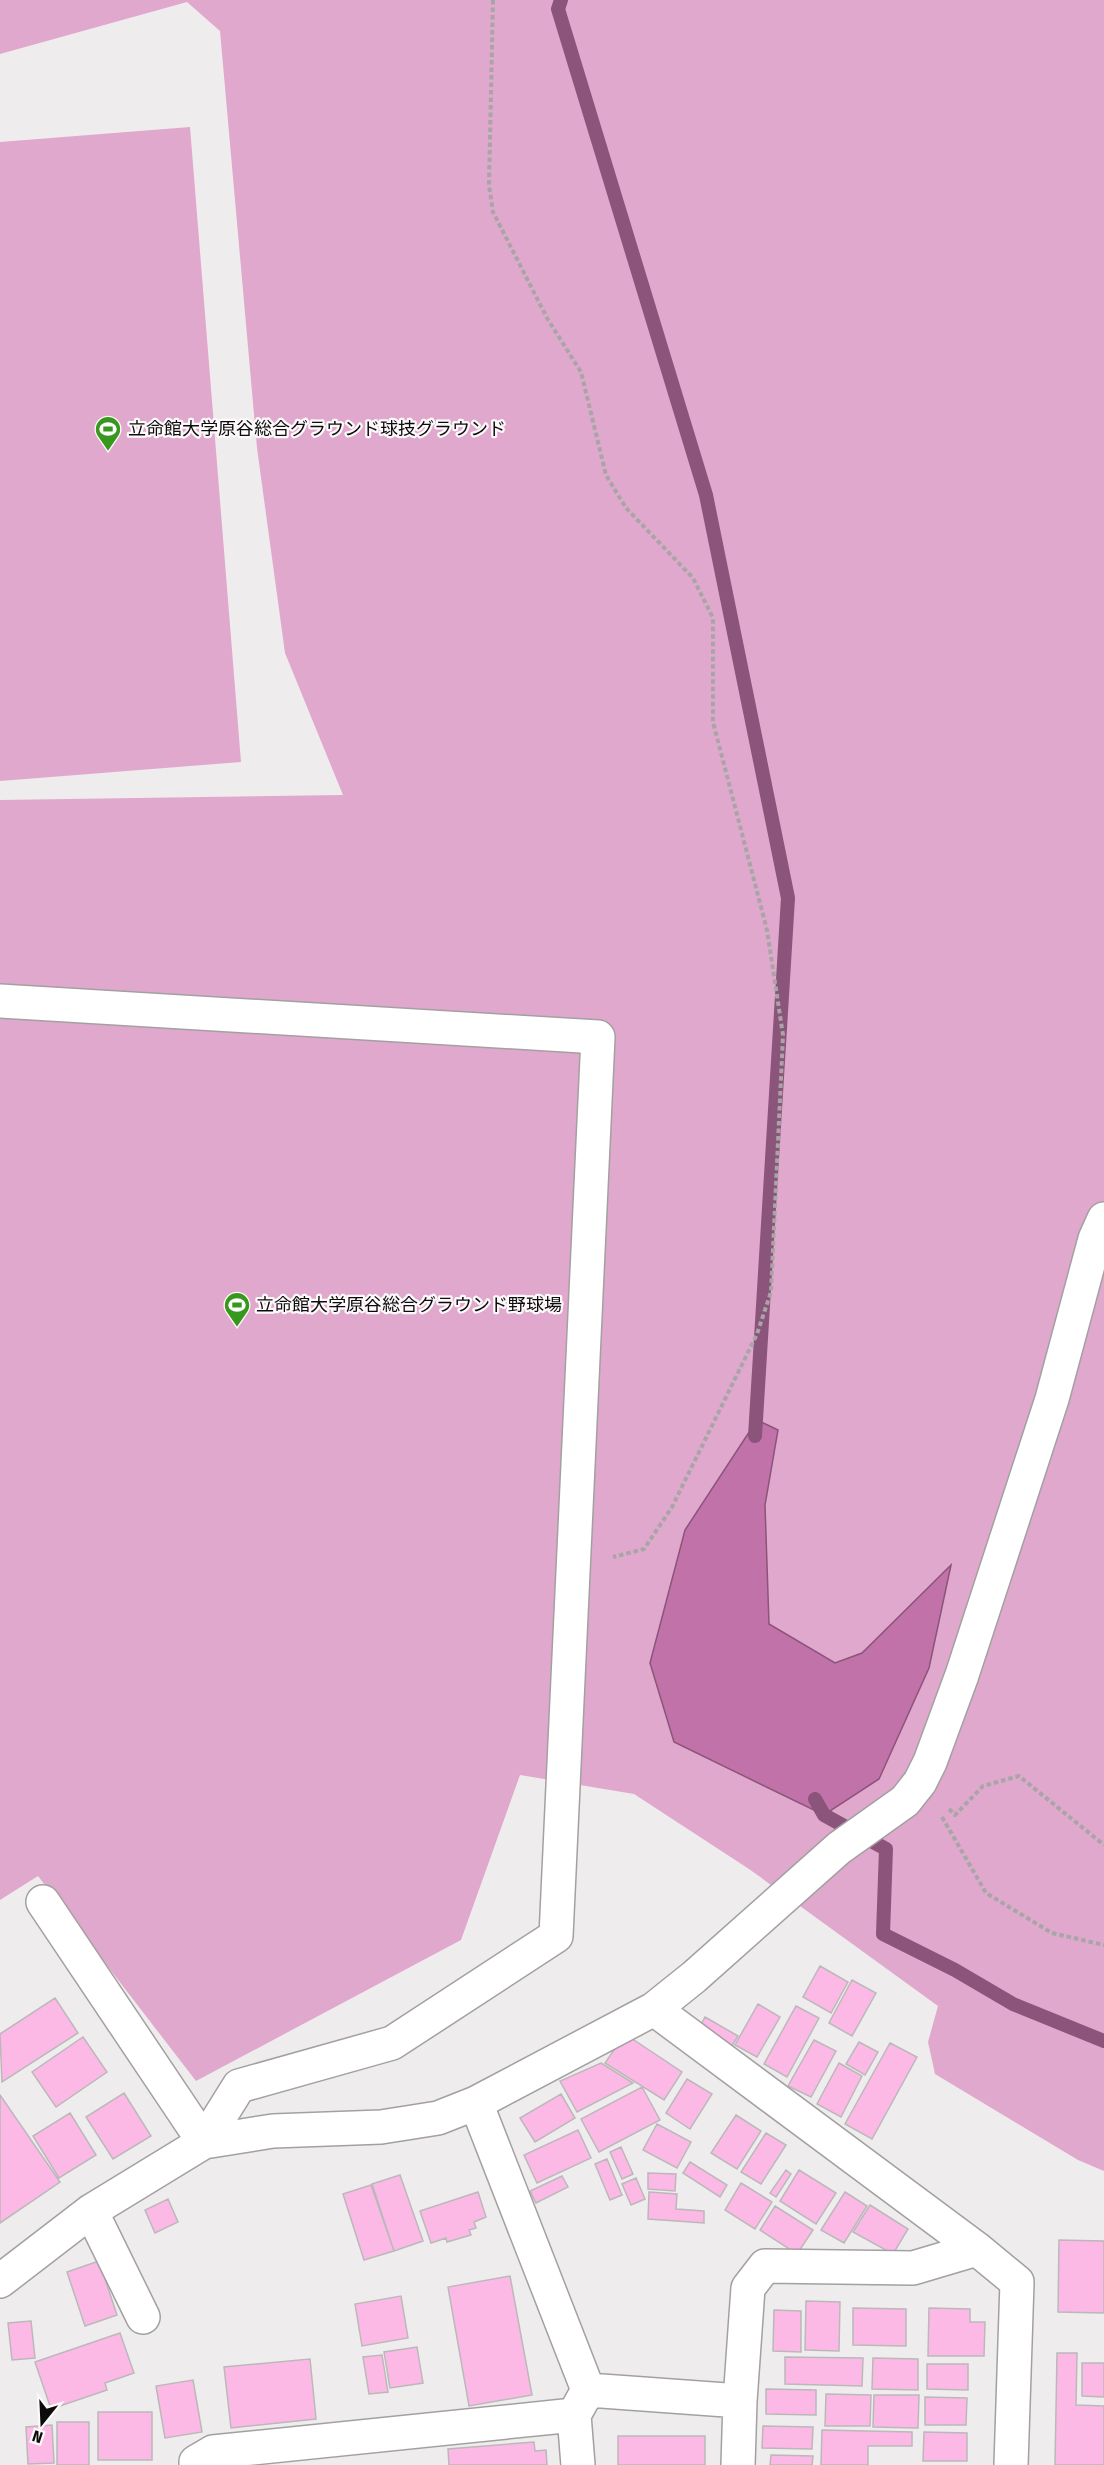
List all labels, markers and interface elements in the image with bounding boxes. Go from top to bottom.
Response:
sports icon: 立命館大学原谷総合グラウンド球技グラウンド [93,414,123,452]
place label: 立命館大学原谷総合グラウンド球技グラウンド [128,418,506,440]
sports icon: 立命館大学原谷総合グラウンド野球場 [222,1290,252,1328]
place label: 立命館大学原谷総合グラウンド野球場 [256,1294,562,1316]
north arrow [12,2393,72,2453]
text: N [30,2426,45,2447]

